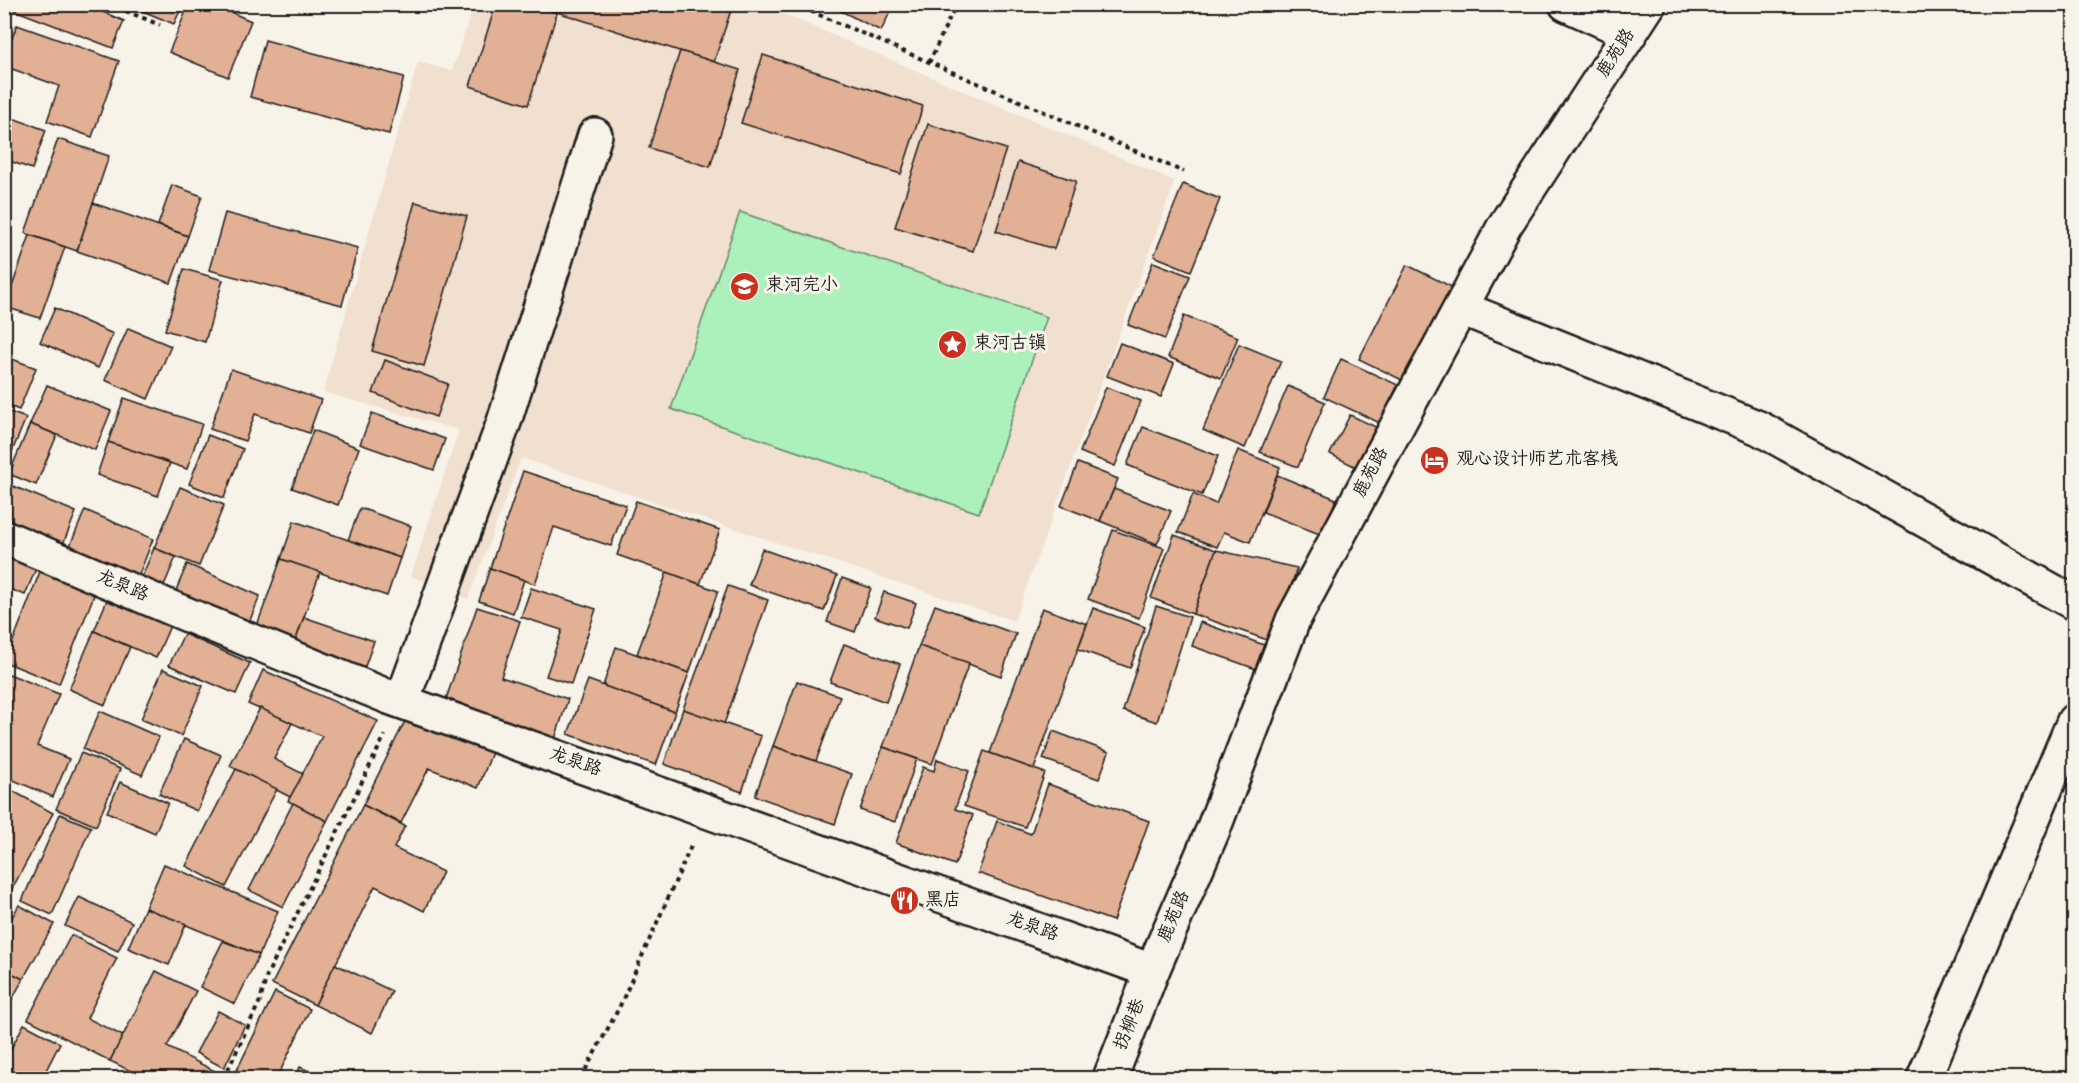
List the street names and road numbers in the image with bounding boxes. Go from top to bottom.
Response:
street label: 鹿苑路 [1593,25,1641,82]
street label: 鹿苑路 [1349,444,1394,502]
street label: 龙泉路 [93,566,151,607]
street label: 龙泉路 [546,743,604,782]
street label: 鹿苑路 [1154,888,1195,946]
street label: 龙泉路 [1003,908,1061,947]
street label: 拐柳巷 [1110,996,1151,1054]

